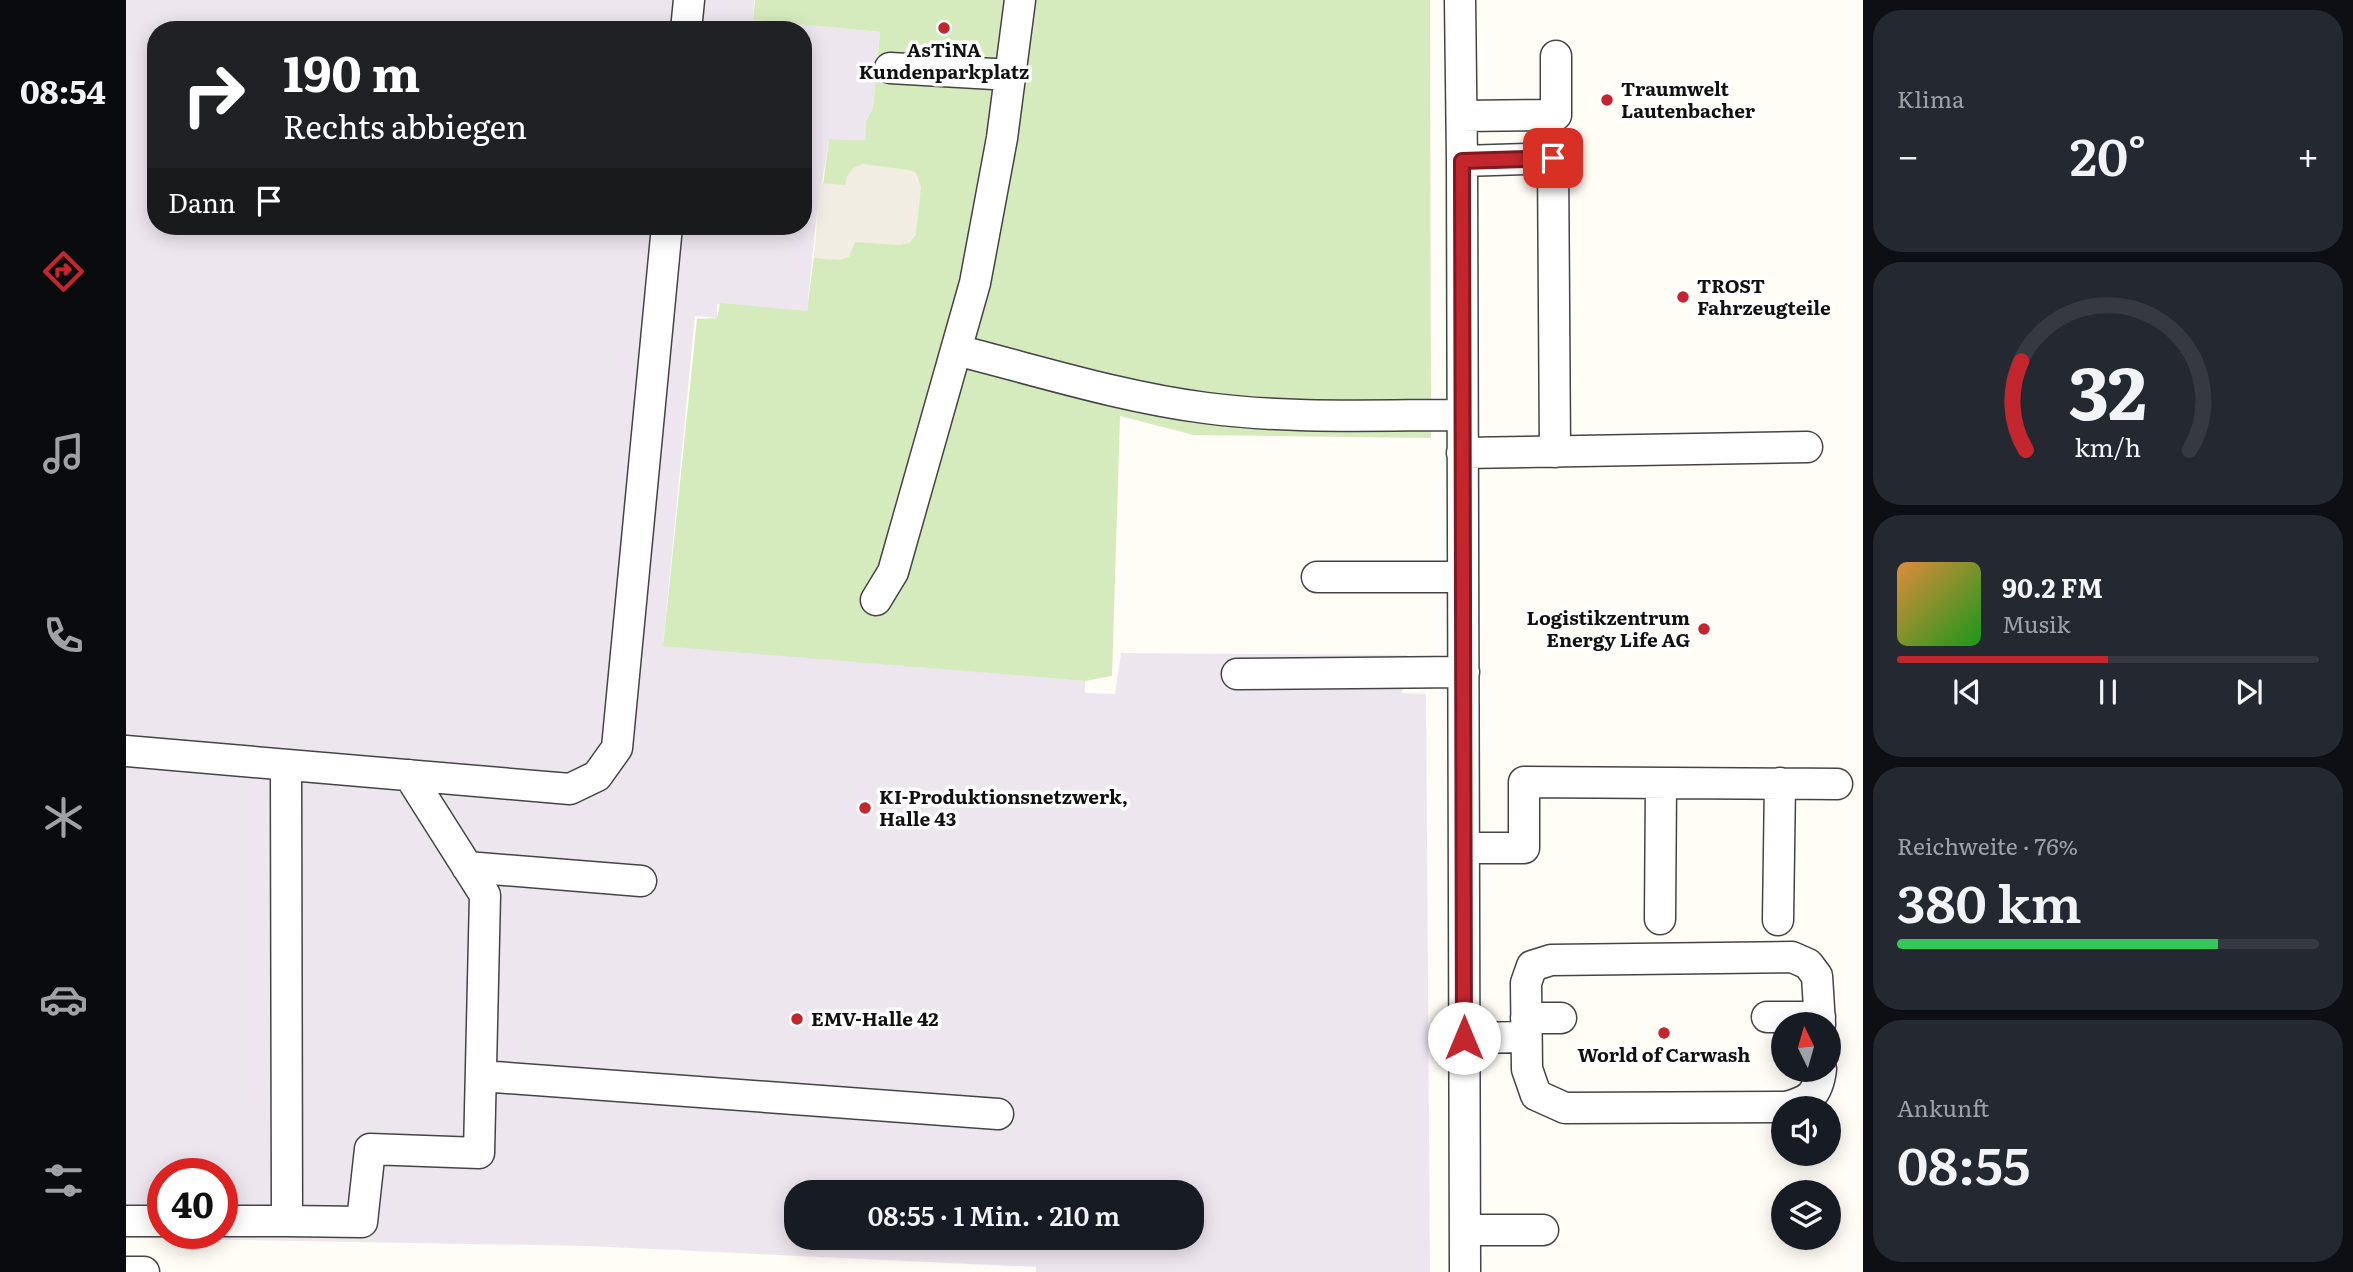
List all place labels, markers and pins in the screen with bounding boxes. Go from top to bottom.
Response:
marker: AsTiNA Kundenparkplatz [936,20,952,36]
place label: AsTiNA Kundenparkplatz [859,35,1029,85]
place label: Traumwelt Lautenbacher [1621,74,1756,124]
marker: Traumwelt Lautenbacher [1599,92,1615,108]
pin [1523,128,1583,188]
place label: TROST Fahrzeugteile [1697,271,1831,321]
marker: TROST Fahrzeugteile [1675,289,1691,305]
place label: Logistikzentrum Energy Life AG [1527,603,1690,653]
marker: Logistikzentrum Energy Life AG [1696,621,1712,637]
place label: KI-Produktionsnetzwerk, Halle 43 [879,782,1128,832]
marker: KI-Produktionsnetzwerk, Halle 43 [857,800,873,816]
place label: EMV-Halle 42 [811,1004,939,1032]
marker: EMV-Halle 42 [789,1011,805,1027]
marker: World of Carwash [1656,1025,1672,1041]
place label: World of Carwash [1578,1040,1750,1068]

